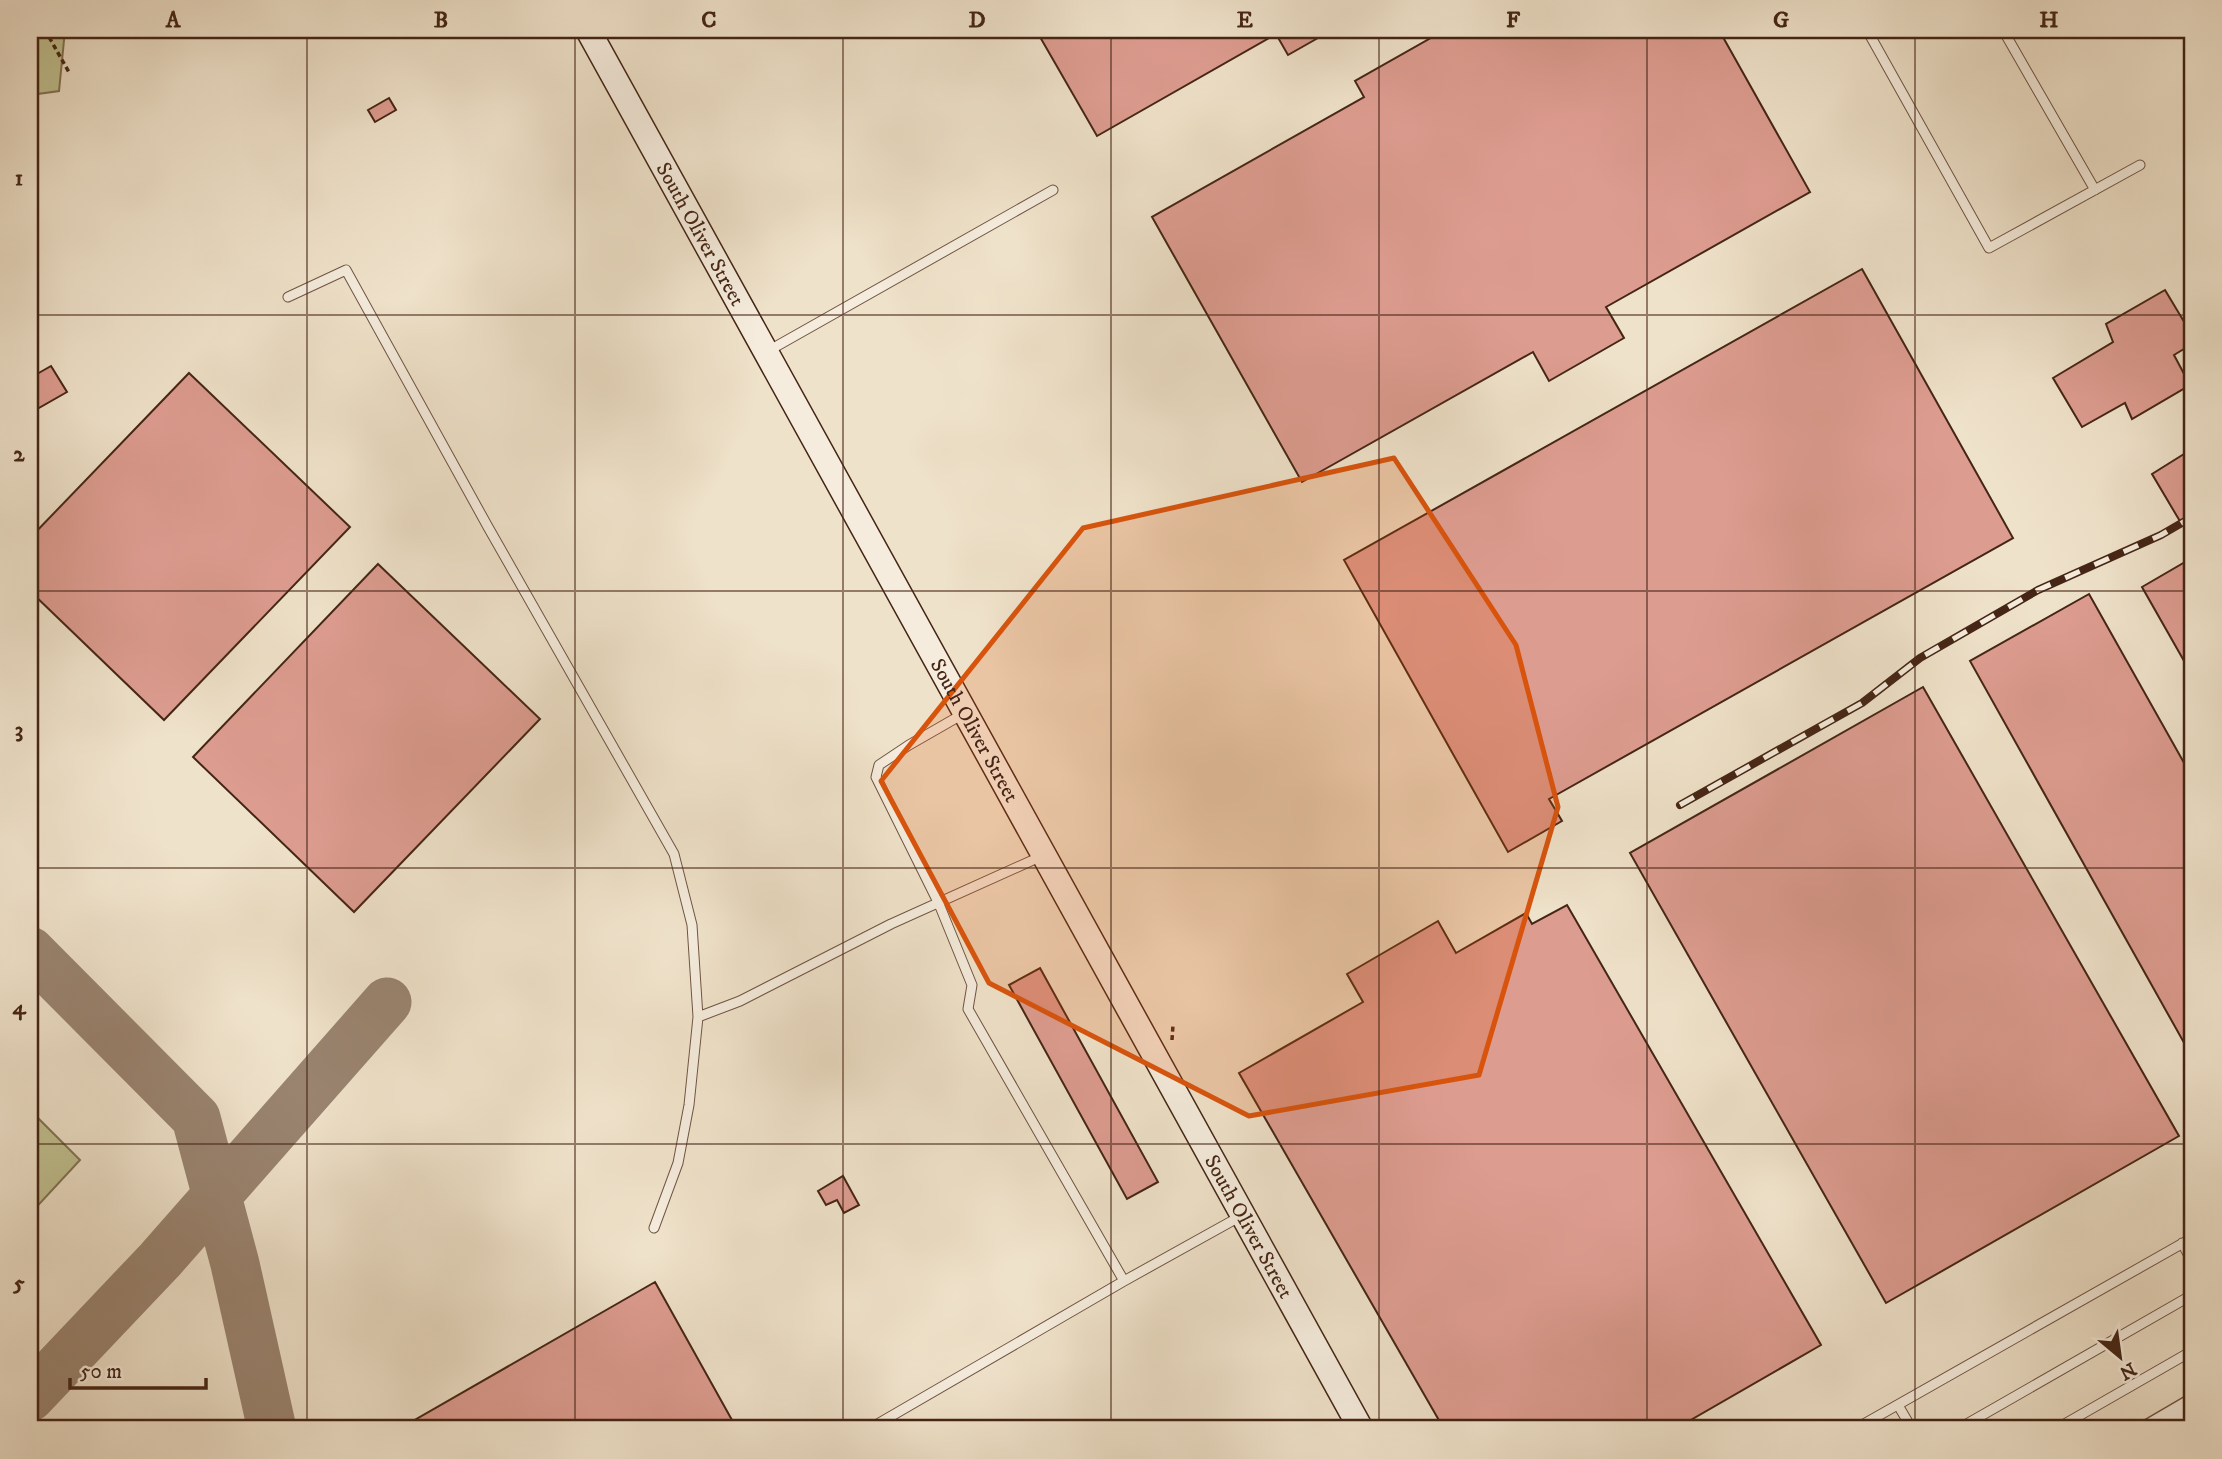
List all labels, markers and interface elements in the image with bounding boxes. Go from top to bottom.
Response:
text: A [165,6,182,35]
text: B [434,6,448,35]
text: C [701,6,717,35]
text: D [968,6,986,35]
text: E [1237,6,1253,35]
text: F [1506,6,1521,35]
text: G [1773,6,1789,35]
text: H [2039,6,2059,35]
street label: South Oliver Street [650,158,750,311]
text: 1 [15,164,23,193]
text: 2 [13,440,25,469]
street label: South Oliver Street [924,654,1024,807]
text: 3 [15,716,23,745]
text: 4 [12,993,27,1022]
street label: South Oliver Street [1198,1151,1298,1304]
text: 5 [12,1269,25,1298]
north arrow [2086,1322,2156,1392]
scale bar [70,1347,206,1391]
text: N [2115,1357,2140,1385]
text: 50 m [80,1359,122,1385]

